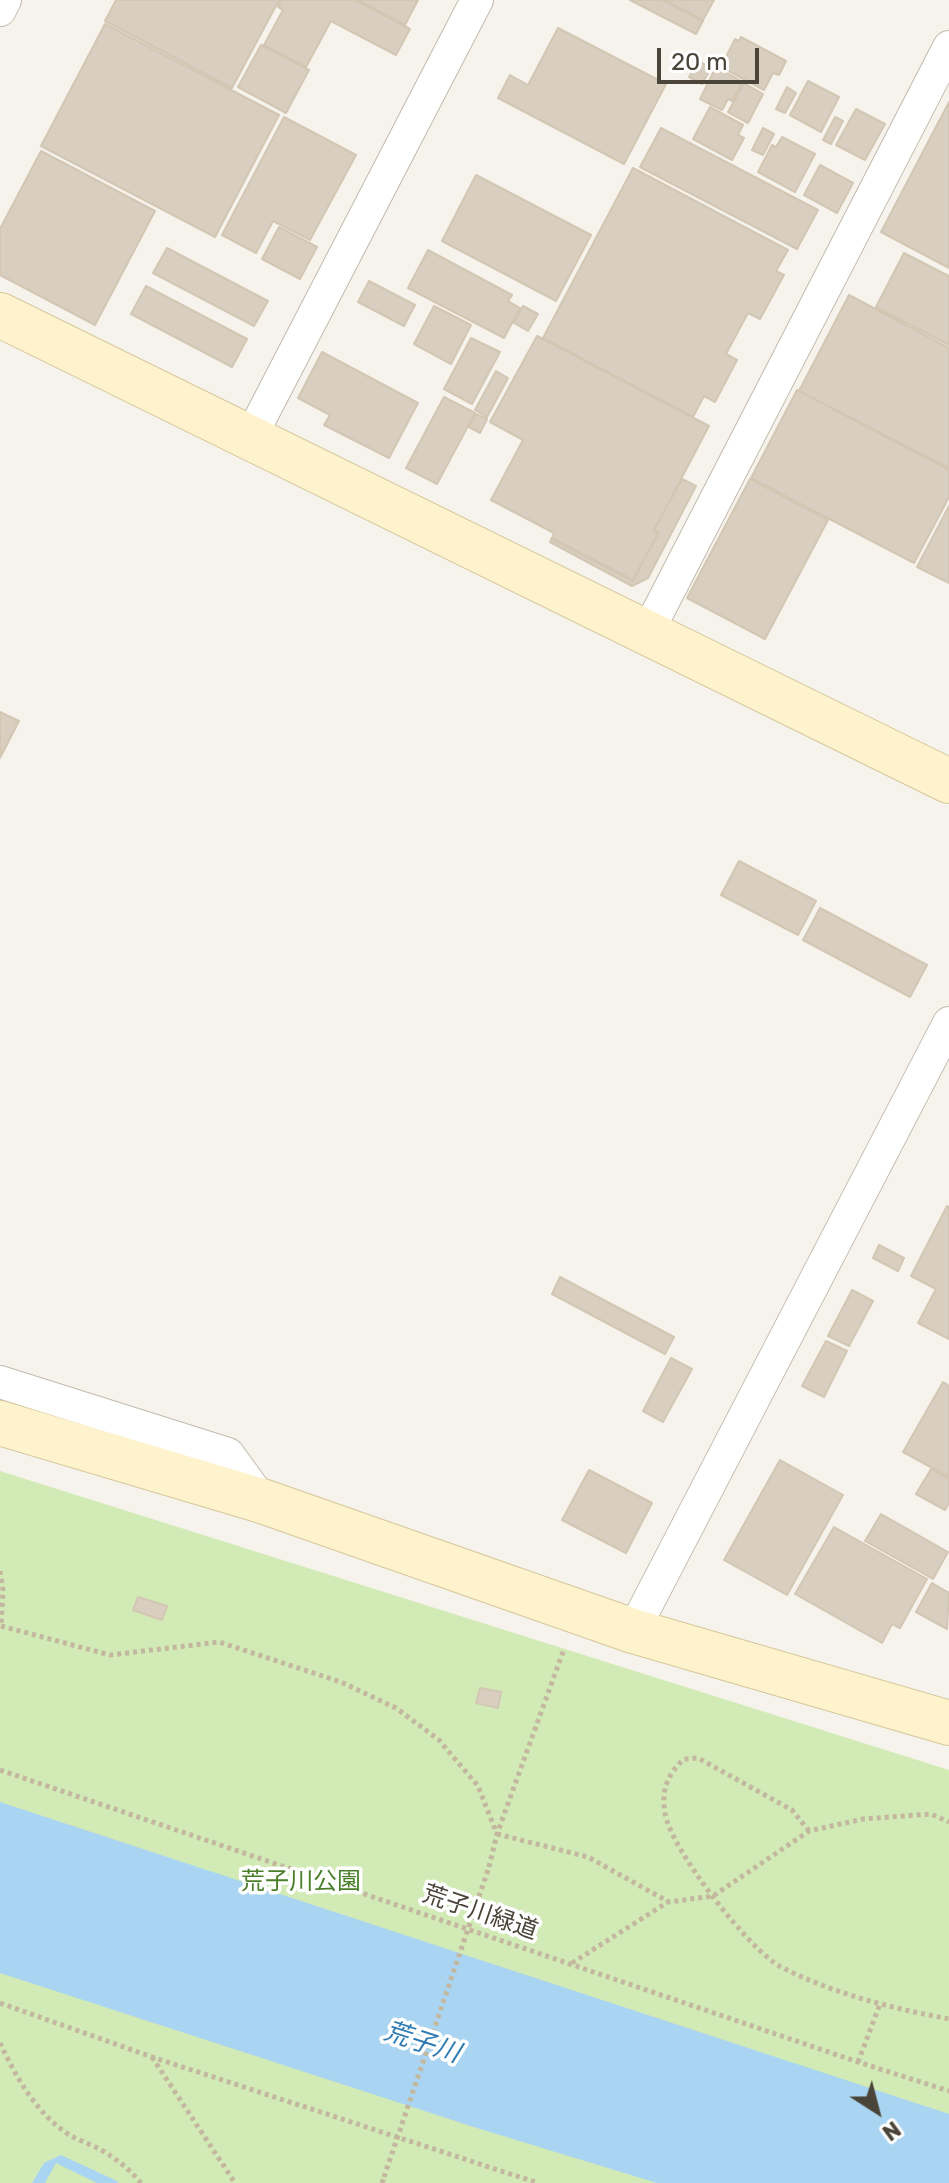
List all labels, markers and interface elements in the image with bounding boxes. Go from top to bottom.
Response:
scale bar [661,32,763,82]
text: 20 m [671,48,728,76]
park label: 荒子川公園 [241,1868,361,1896]
street label: 荒子川緑道 [419,1880,541,1946]
water label: 荒子川 [380,2016,464,2070]
north arrow [837,2071,917,2151]
text: N [877,2115,906,2146]

